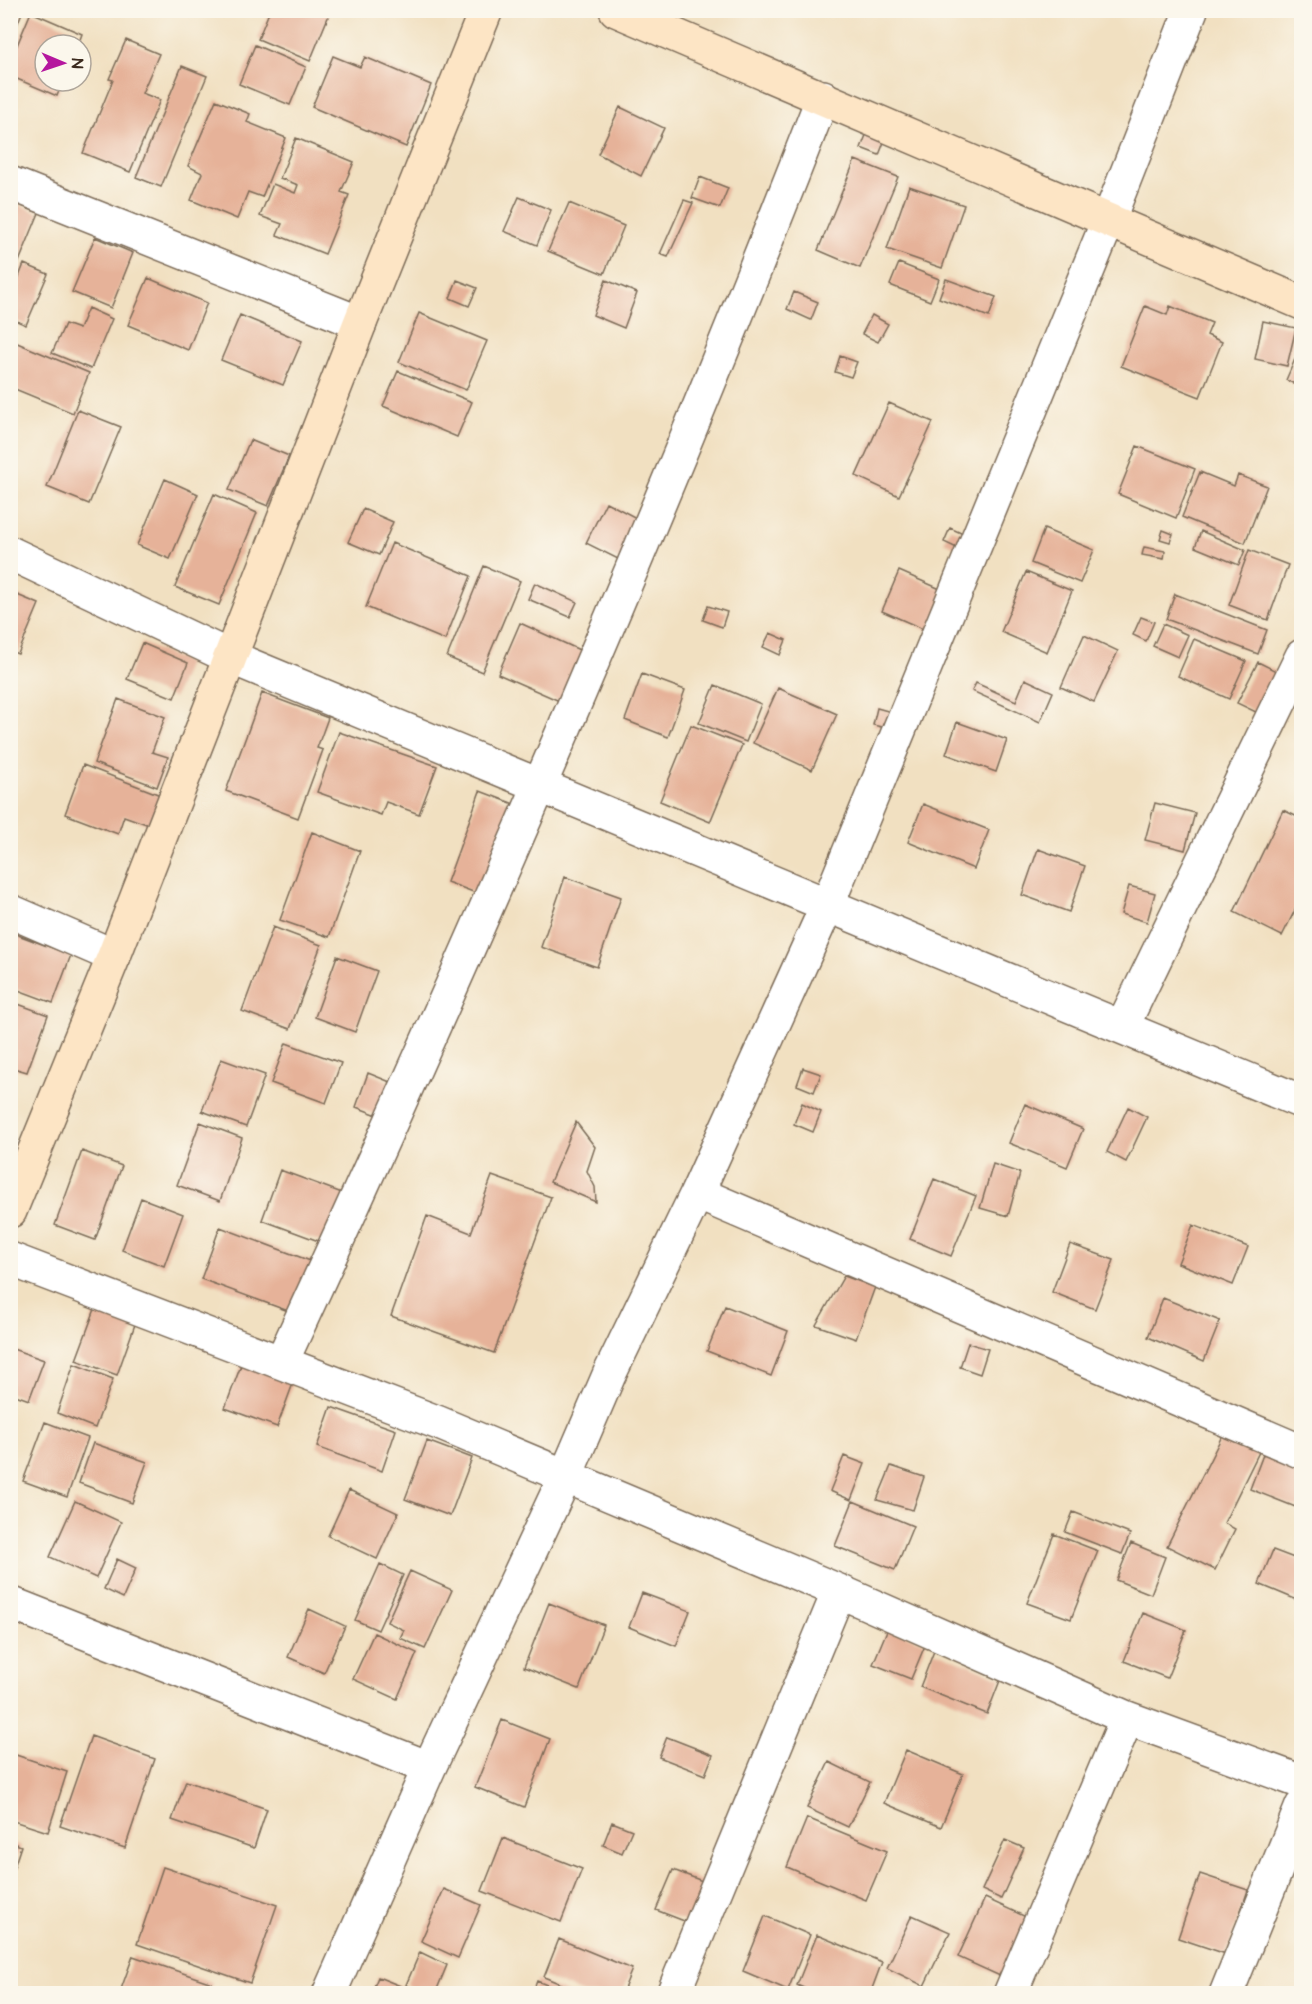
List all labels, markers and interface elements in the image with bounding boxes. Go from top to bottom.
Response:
north arrow [33,33,93,93]
text: N [66,58,88,69]

